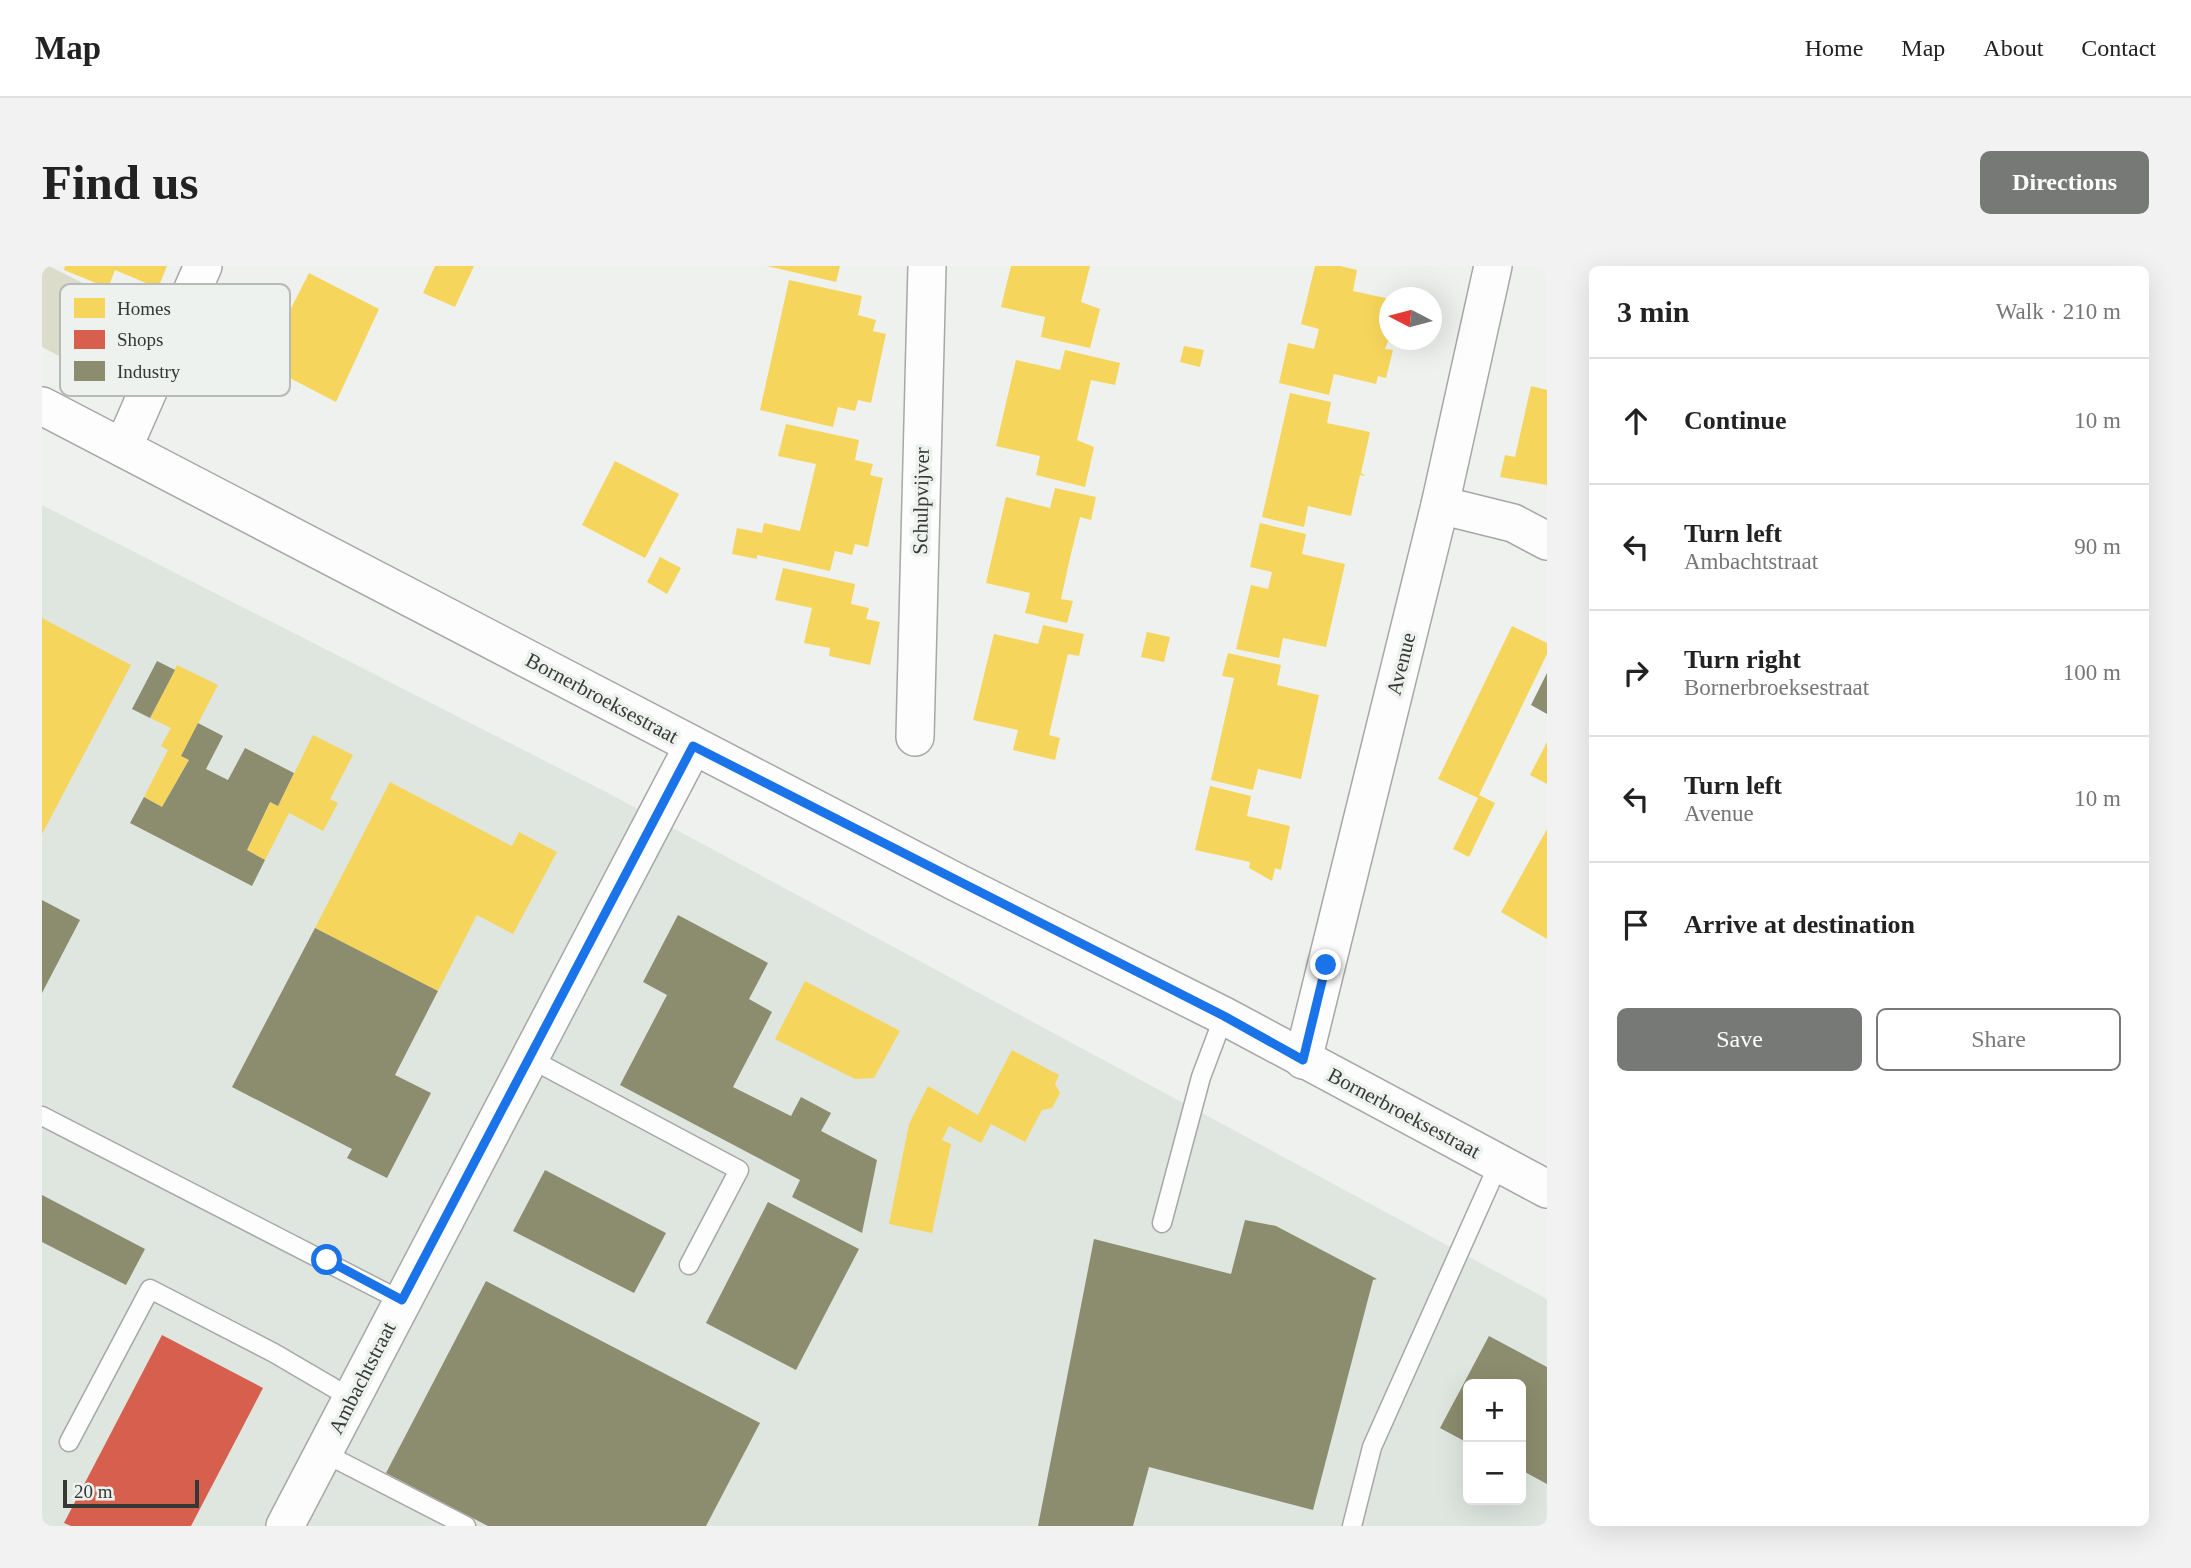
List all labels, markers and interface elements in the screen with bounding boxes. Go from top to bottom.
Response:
text: Map [35,30,101,66]
text: Home [1805,35,1863,61]
text: Map [1901,35,1945,61]
text: About [1983,35,2043,61]
text: Contact [2081,35,2156,61]
button: Directions [1980,151,2149,214]
text: Find us [42,155,199,210]
legend [60,284,290,396]
north arrow [1379,287,1442,350]
text: 3 min [1617,295,1690,328]
text: Homes [117,298,171,319]
text: Walk · 210 m [1996,299,2121,324]
text: Shops [117,329,163,350]
text: Industry [117,361,181,382]
icon: ahead [1617,402,1655,440]
text: Continue [1684,406,1787,435]
text: 10 m [2074,408,2121,433]
street label: Schulpvijver [908,447,934,555]
text: Turn left [1684,519,1782,548]
icon: left [1617,528,1655,566]
text: 90 m [2074,534,2121,559]
text: Ambachtstraat [1684,549,1818,574]
street label: Avenue [1382,630,1420,698]
text: Turn right [1684,645,1801,674]
street label: Bornerbroeksestraat [522,648,682,748]
icon: right [1617,654,1655,692]
text: 100 m [2063,660,2121,685]
text: Bornerbroeksestraat [1684,675,1869,700]
text: Turn left [1684,771,1782,800]
icon: left [1617,780,1655,818]
text: 10 m [2074,786,2121,811]
text: Avenue [1684,801,1754,826]
icon: arrive [1617,906,1655,944]
text: Arrive at destination [1684,910,1915,939]
route end [1310,949,1341,980]
button: Save [1617,1008,1862,1071]
button: Share [1876,1008,2121,1071]
street label: Bornerbroeksestraat [1324,1063,1484,1163]
route start [311,1244,342,1275]
street label: Ambachtstraat [324,1318,401,1438]
map controls [1463,1379,1526,1505]
button: + [1463,1379,1526,1442]
button: − [1463,1442,1526,1505]
scale bar [63,1477,200,1509]
text: 20 m [74,1481,113,1502]

